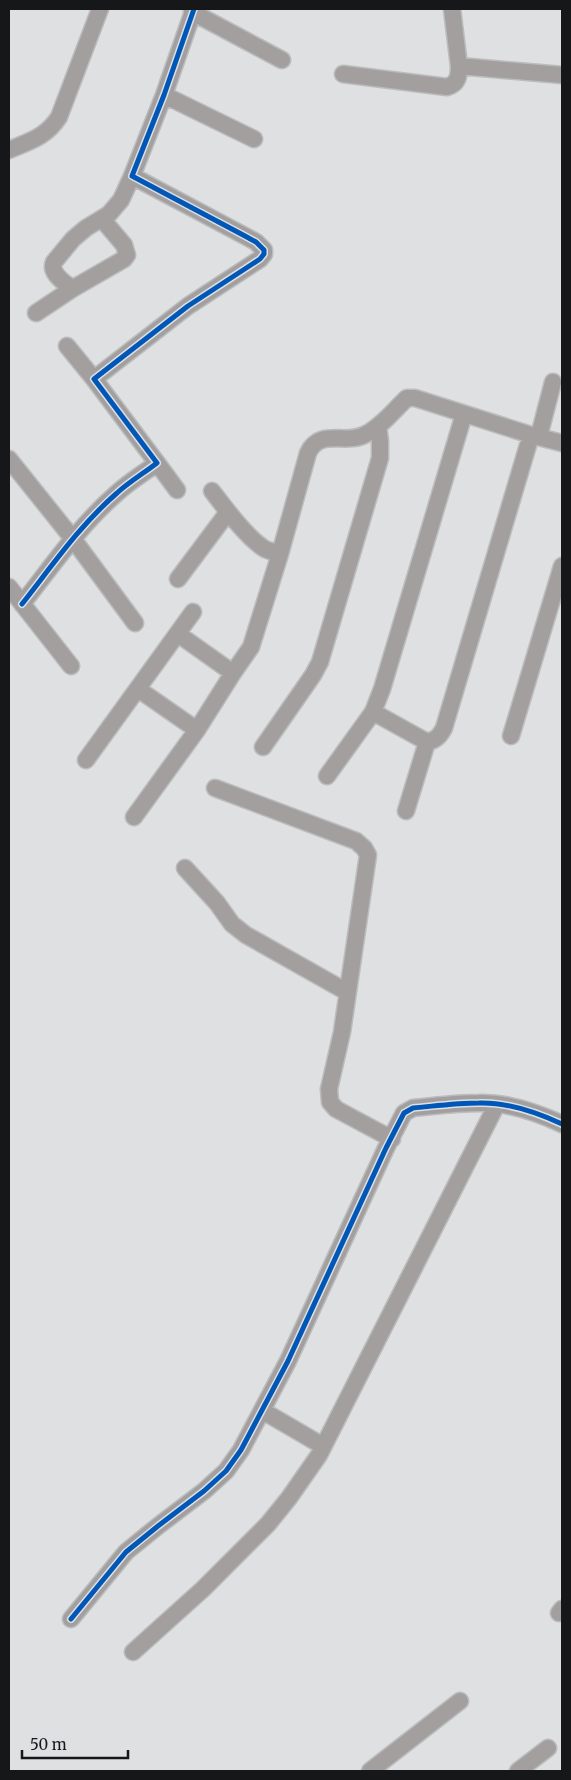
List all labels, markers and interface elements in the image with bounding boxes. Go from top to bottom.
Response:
scale bar [22,1728,129,1760]
text: 50 m [30,1735,67,1754]

